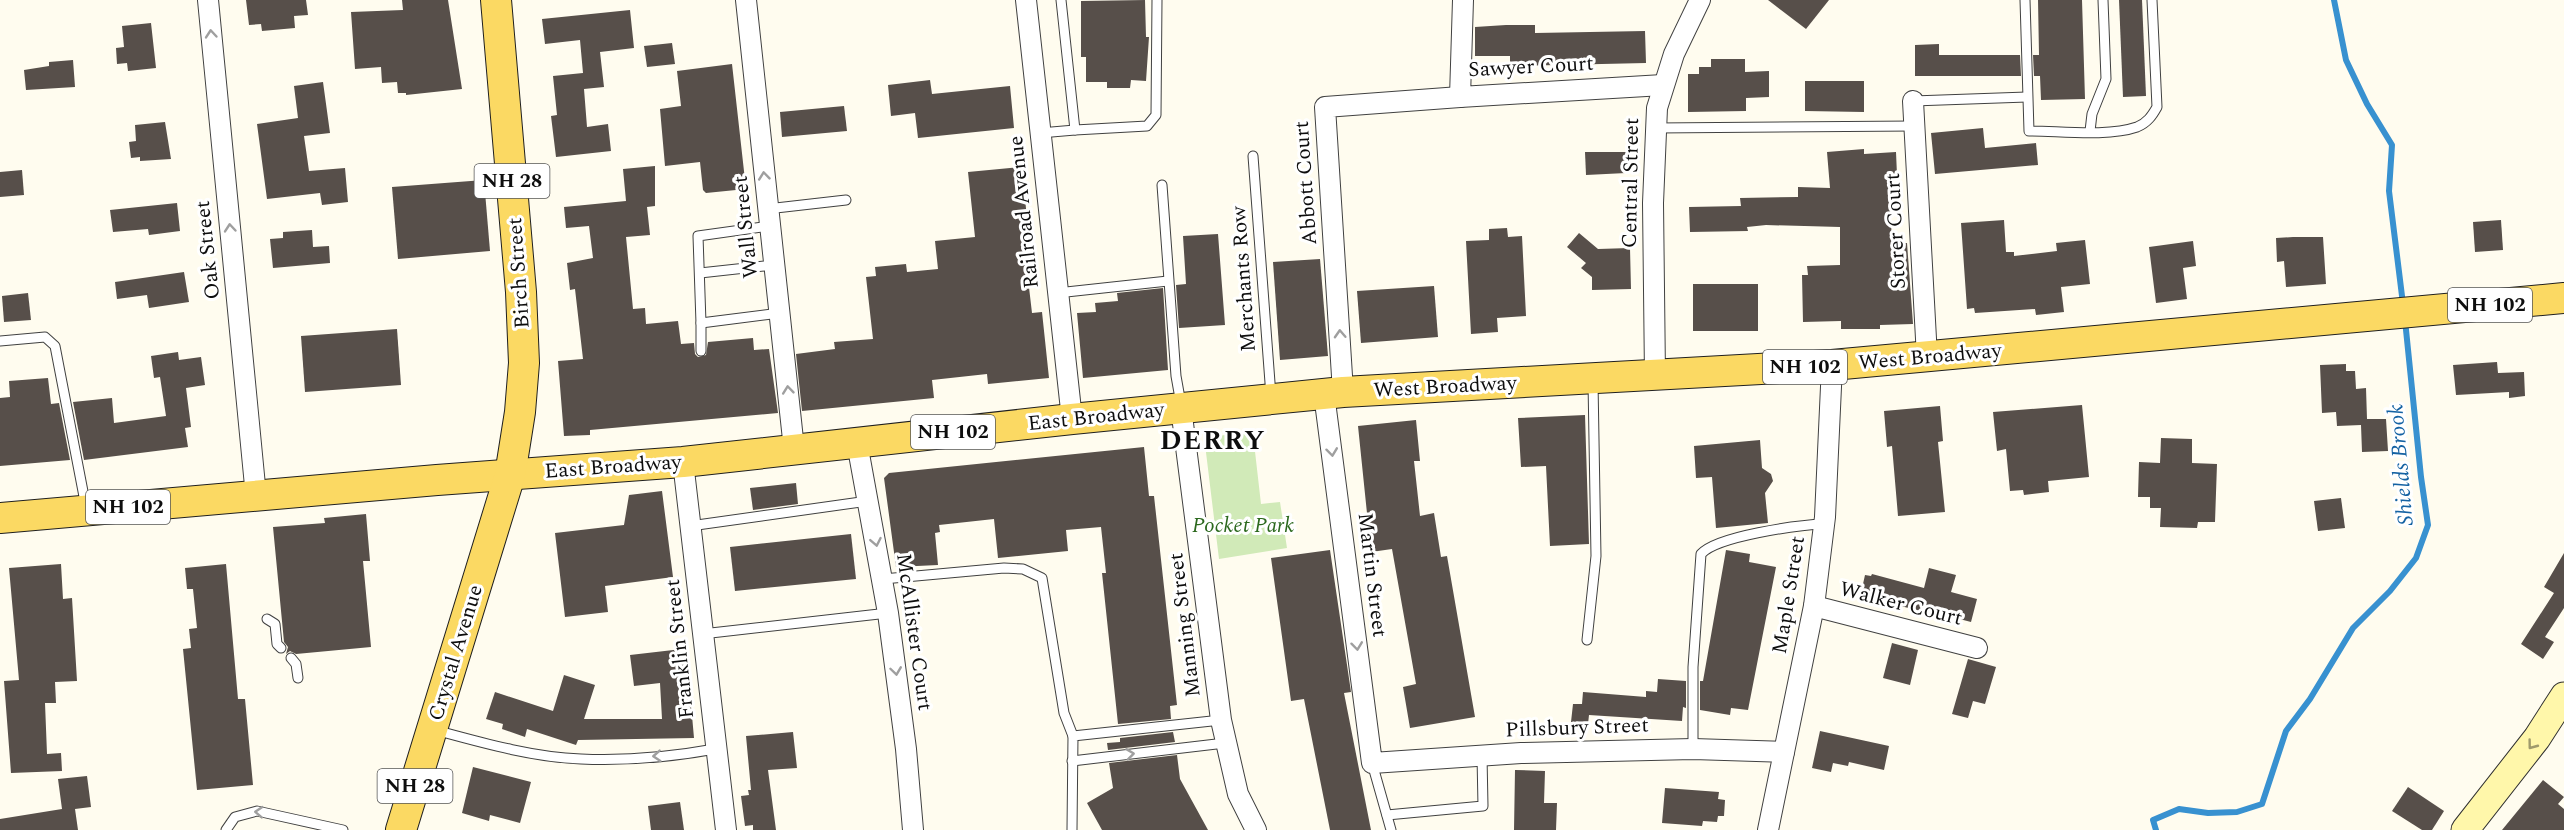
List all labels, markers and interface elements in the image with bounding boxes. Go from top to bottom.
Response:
one-way arrow [205,30,218,39]
street label: Sawyer Court [1467,48,1595,86]
street label: Central Street [1614,117,1648,249]
street label: Abbott Court [1286,120,1326,246]
street label: Railroad Avenue [1000,134,1048,290]
road number: NH 28 [474,164,550,198]
one-way arrow [758,171,771,180]
street label: Storer Court [1877,172,1915,290]
street label: Wall Street [725,174,767,280]
street label: Oak Street [187,199,229,301]
street label: Merchants Row [1223,204,1265,353]
street label: Birch Street [499,216,539,330]
one-way arrow [224,224,237,233]
road number: NH 102 [2448,288,2532,322]
one-way arrow [1333,329,1346,338]
street label: West Broadway [1857,335,2004,379]
road number: NH 102 [1763,350,1847,384]
street label: West Broadway [1372,367,1518,407]
one-way arrow [782,386,795,395]
street label: East Broadway [1026,394,1167,440]
water label: Shields Brook [2379,403,2423,527]
road number: NH 102 [911,415,995,449]
district label: DERRY [1160,420,1266,462]
street label: East Broadway [543,446,683,488]
one-way arrow [1325,448,1338,457]
road number: NH 102 [86,490,170,524]
park label: Pocket Park [1192,510,1294,542]
street label: Martin Street [1348,511,1396,639]
street label: Maple Street [1764,534,1814,656]
one-way arrow [869,536,882,546]
street label: McAllister Court [887,551,941,713]
street label: Manning Street [1160,551,1210,699]
street label: Walker Court [1836,573,1966,635]
street label: Franklin Street [657,578,703,720]
street label: Crystal Avenue [420,581,492,725]
one-way arrow [1350,641,1362,650]
one-way arrow [889,666,902,676]
street label: Pillsbury Street [1505,710,1649,746]
one-way arrow [2528,738,2539,749]
one-way arrow [1125,748,1134,761]
one-way arrow [653,750,662,763]
road number: NH 28 [378,769,452,803]
one-way arrow [254,806,263,819]

